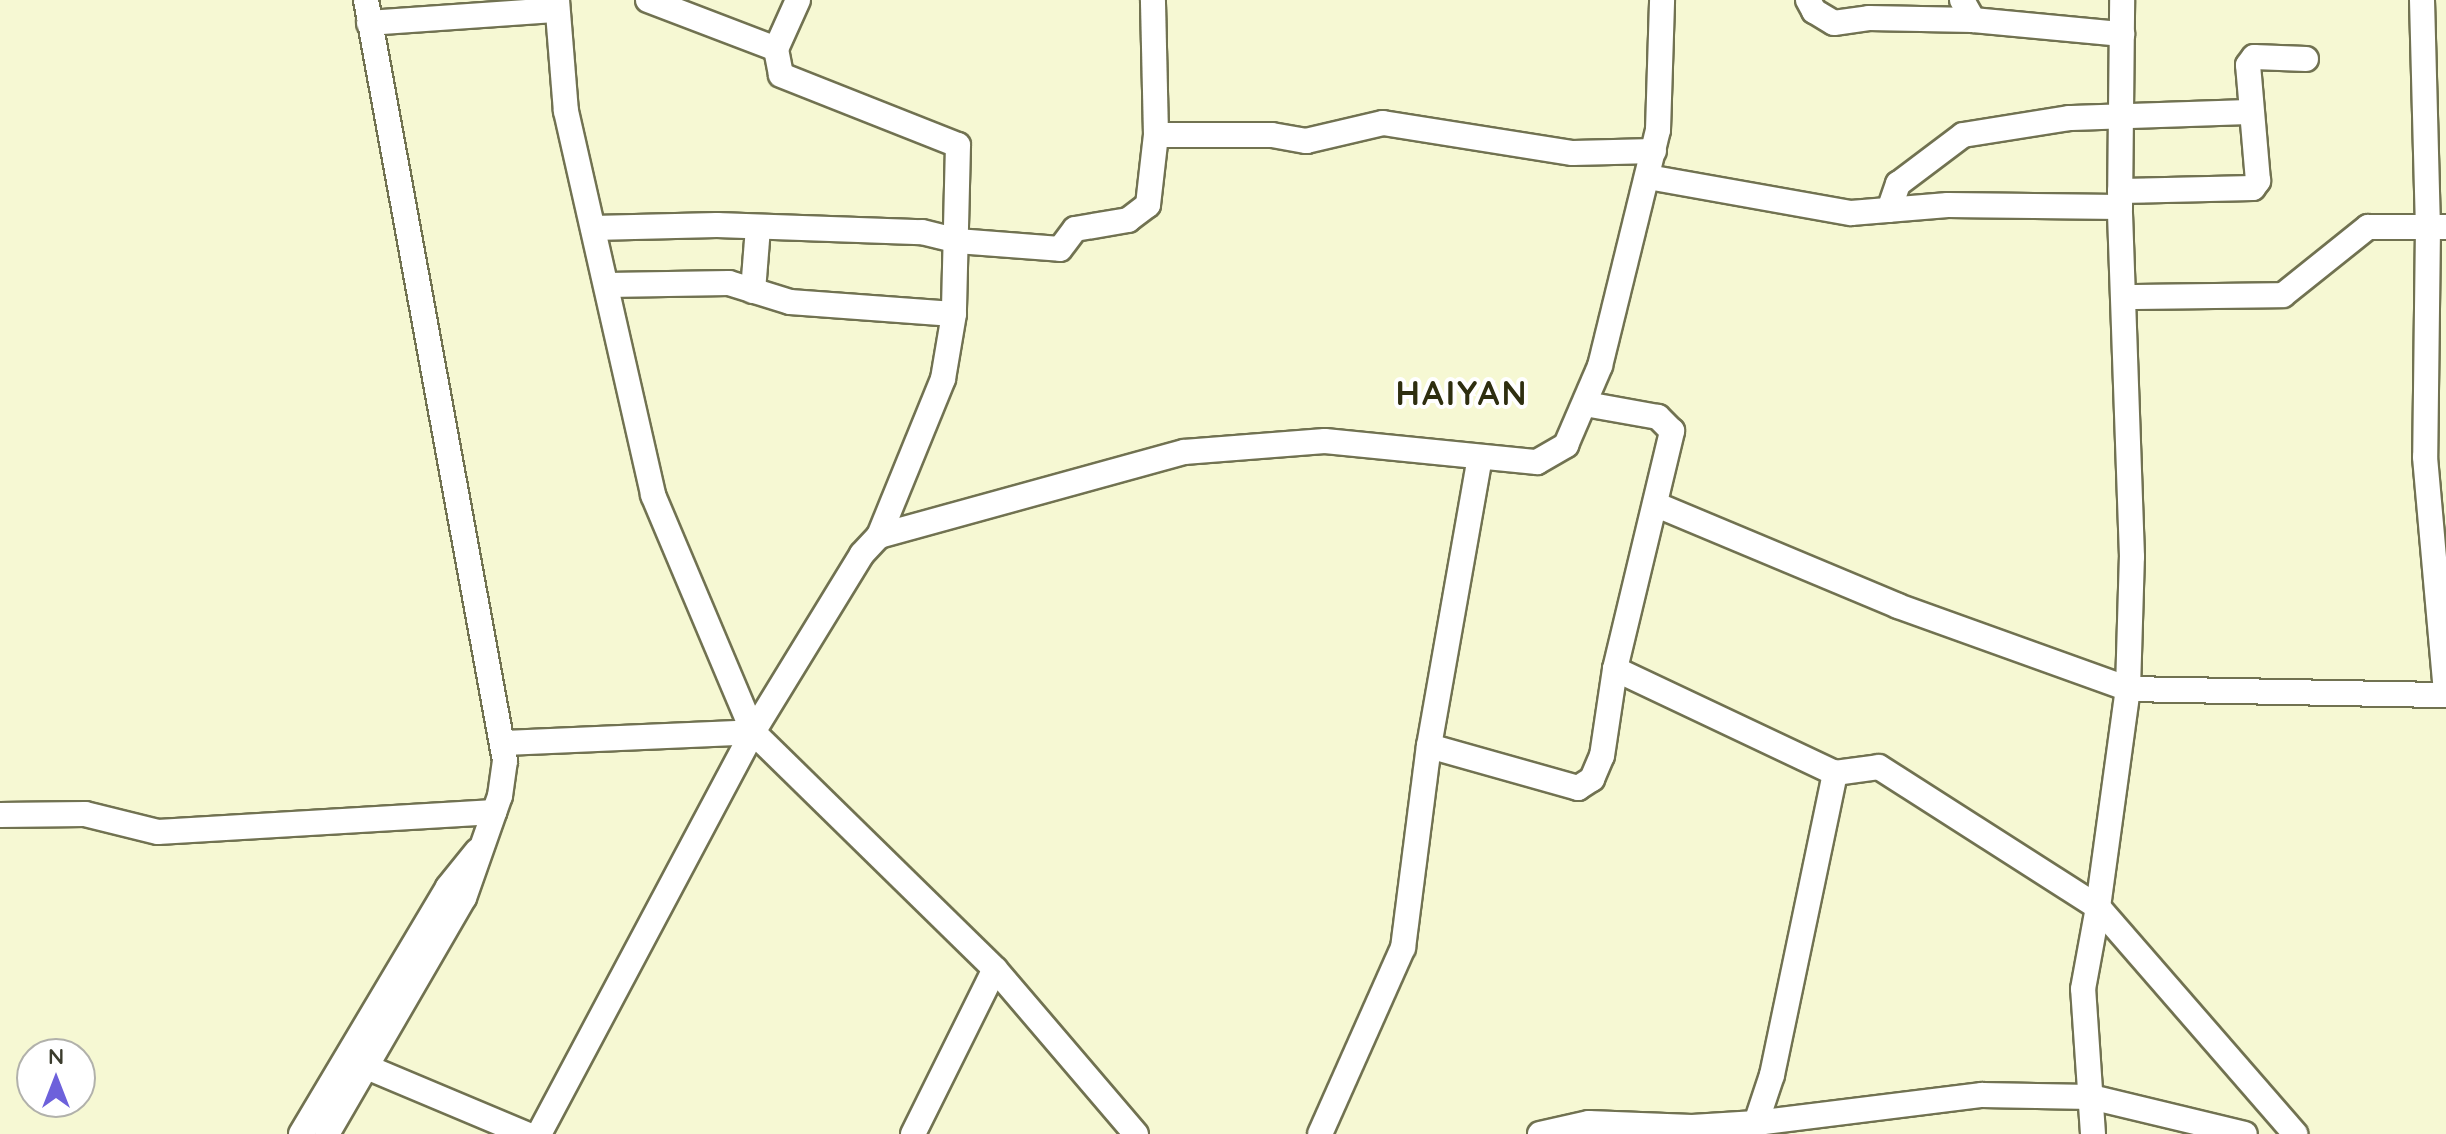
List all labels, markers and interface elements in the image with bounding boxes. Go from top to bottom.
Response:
district label: HAIYAN [1395,373,1529,413]
north arrow [16,1038,96,1118]
text: N [48,1042,64,1070]

